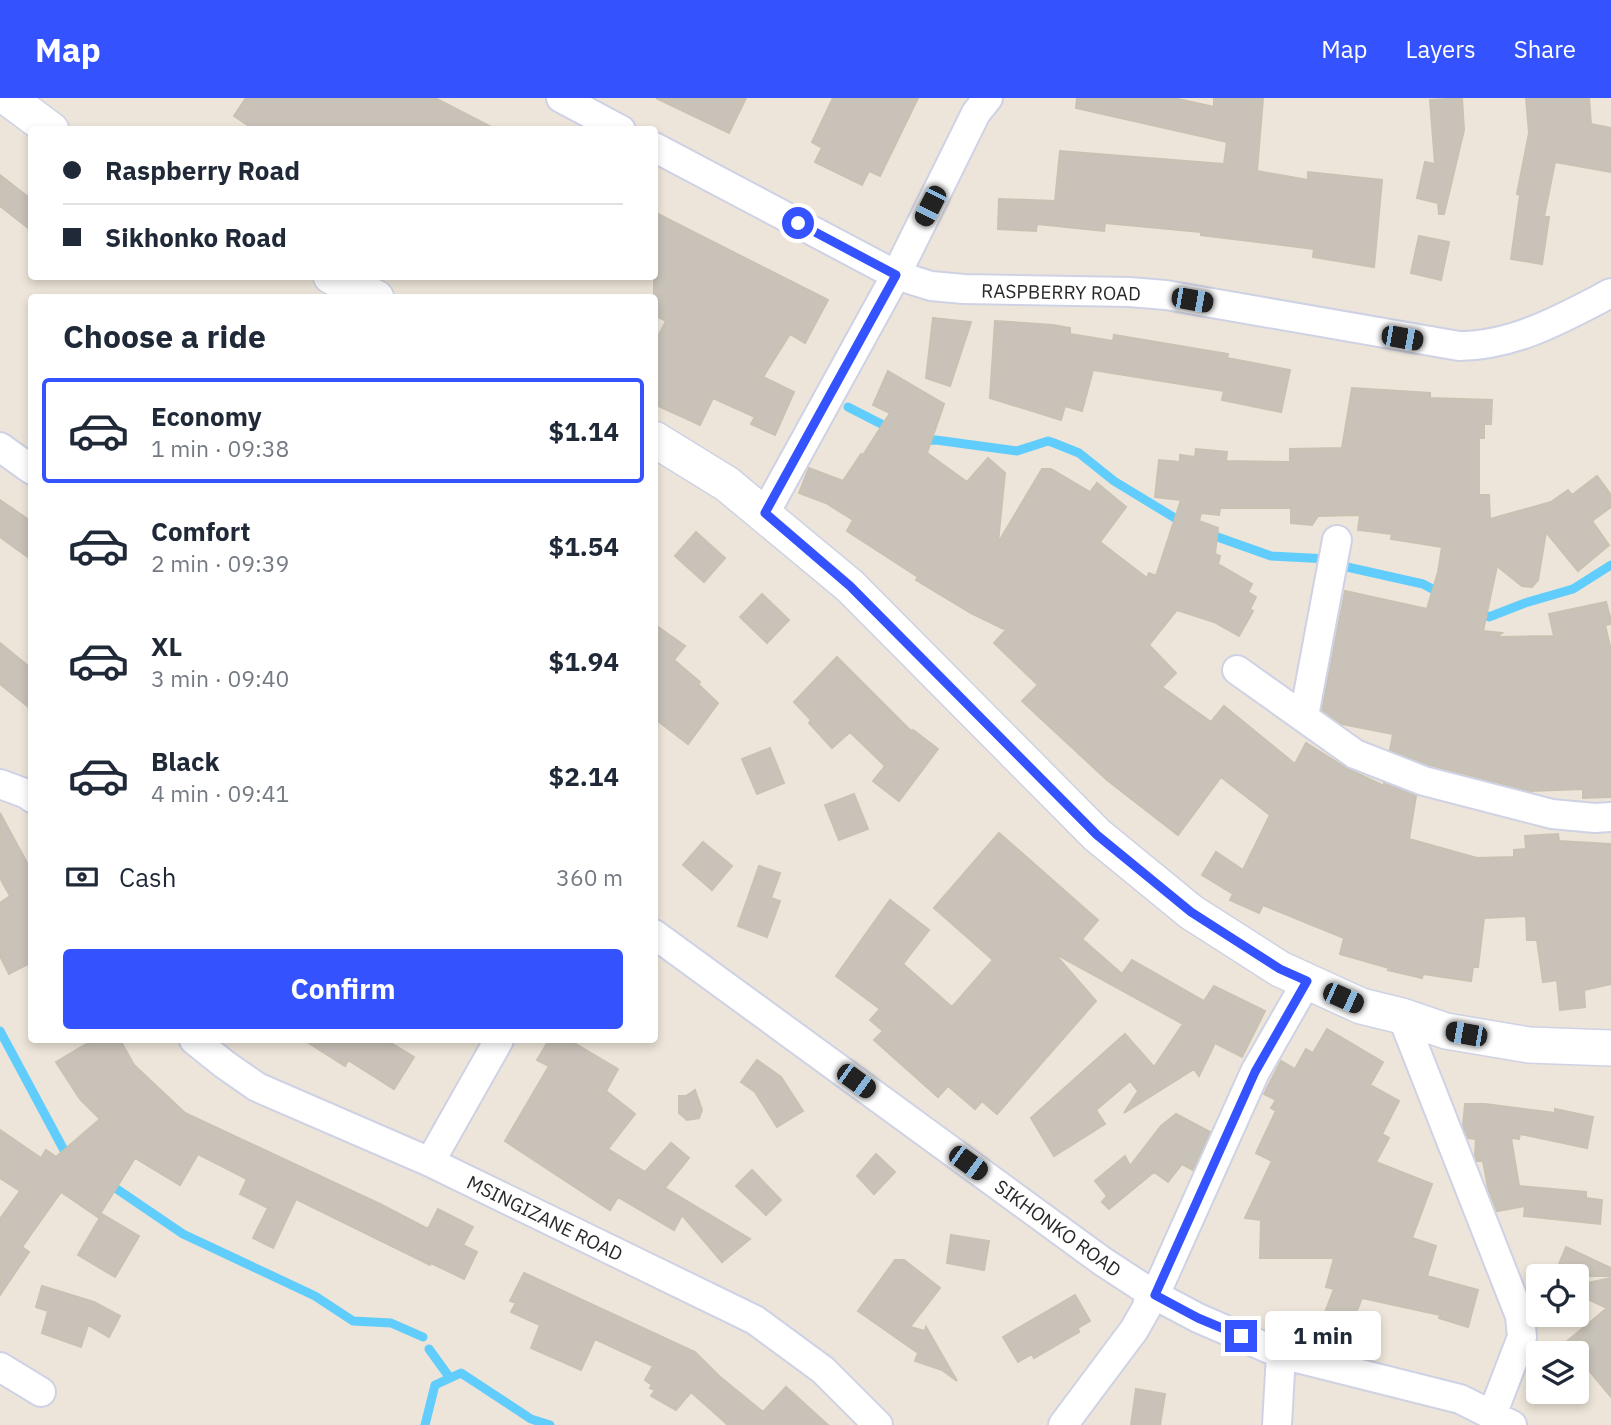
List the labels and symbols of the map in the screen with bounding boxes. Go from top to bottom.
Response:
car [912,183,949,229]
route start [782,207,814,239]
street label: RASPBERRY ROAD [981,279,1141,305]
car [1170,286,1215,314]
car [1380,324,1425,352]
car [1320,980,1367,1016]
car [1444,1020,1489,1048]
car [833,1060,880,1102]
car [945,1142,992,1184]
street label: MSINGIZANE ROAD [463,1170,627,1266]
street label: SIKHONKO ROAD [990,1174,1126,1282]
callout: 1 min [1266,1312,1381,1360]
route end [1225,1320,1257,1352]

